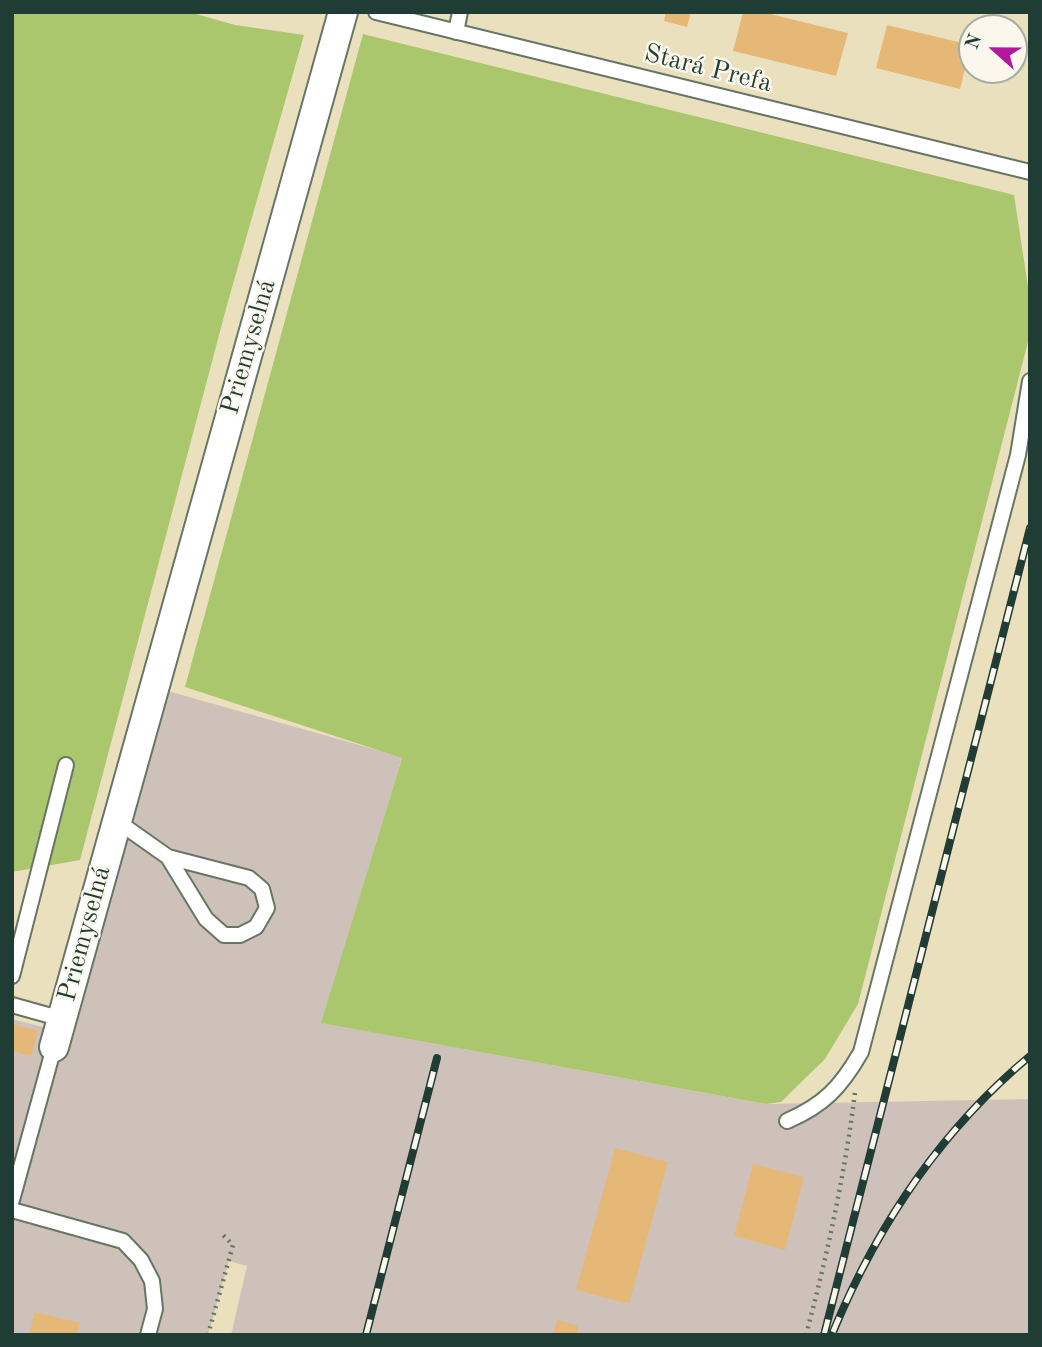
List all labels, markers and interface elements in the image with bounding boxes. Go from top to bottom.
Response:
north arrow [958,14,1028,84]
text: N [963,32,986,52]
street label: Stará Prefa [641,38,775,100]
street label: Priemyselná [215,276,283,418]
street label: Priemyselná [52,863,118,1005]

